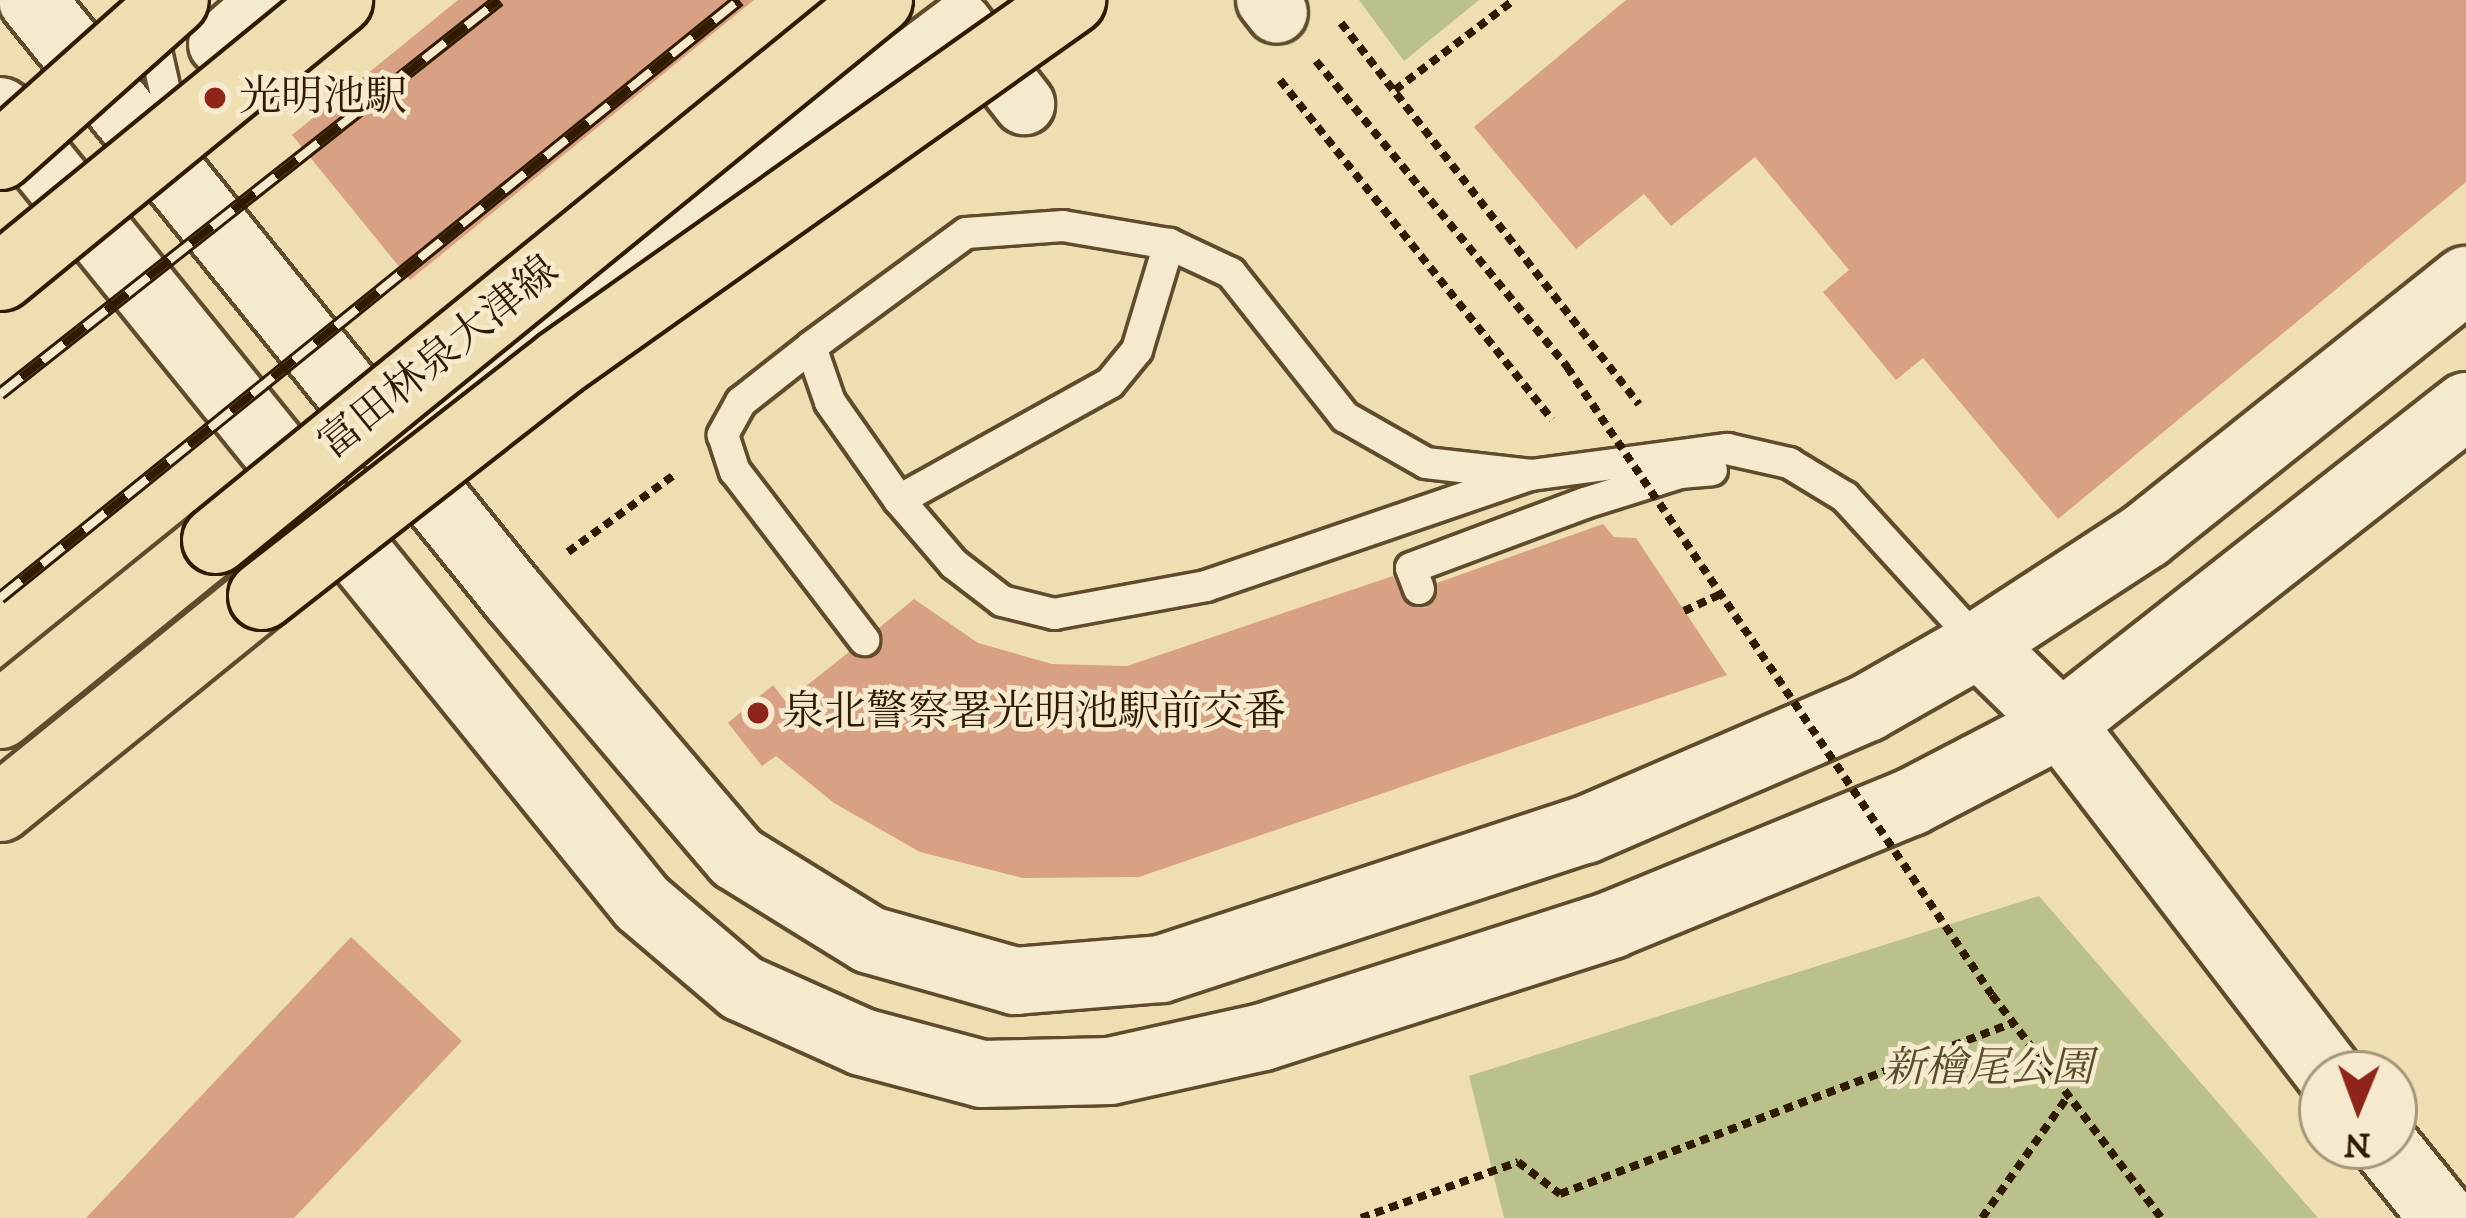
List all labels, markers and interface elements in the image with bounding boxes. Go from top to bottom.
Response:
place label: 光明池駅 [239,73,407,123]
marker: 光明池駅 [202,85,228,111]
street label: 富田林泉大津線 [309,246,569,470]
place label: 泉北警察署光明池駅前交番 [782,688,1286,738]
marker: 泉北警察署光明池駅前交番 [745,700,771,726]
park label: 新檜尾公園 [1883,1044,2093,1094]
north arrow [2298,1050,2418,1170]
text: N [2344,1123,2371,1164]

